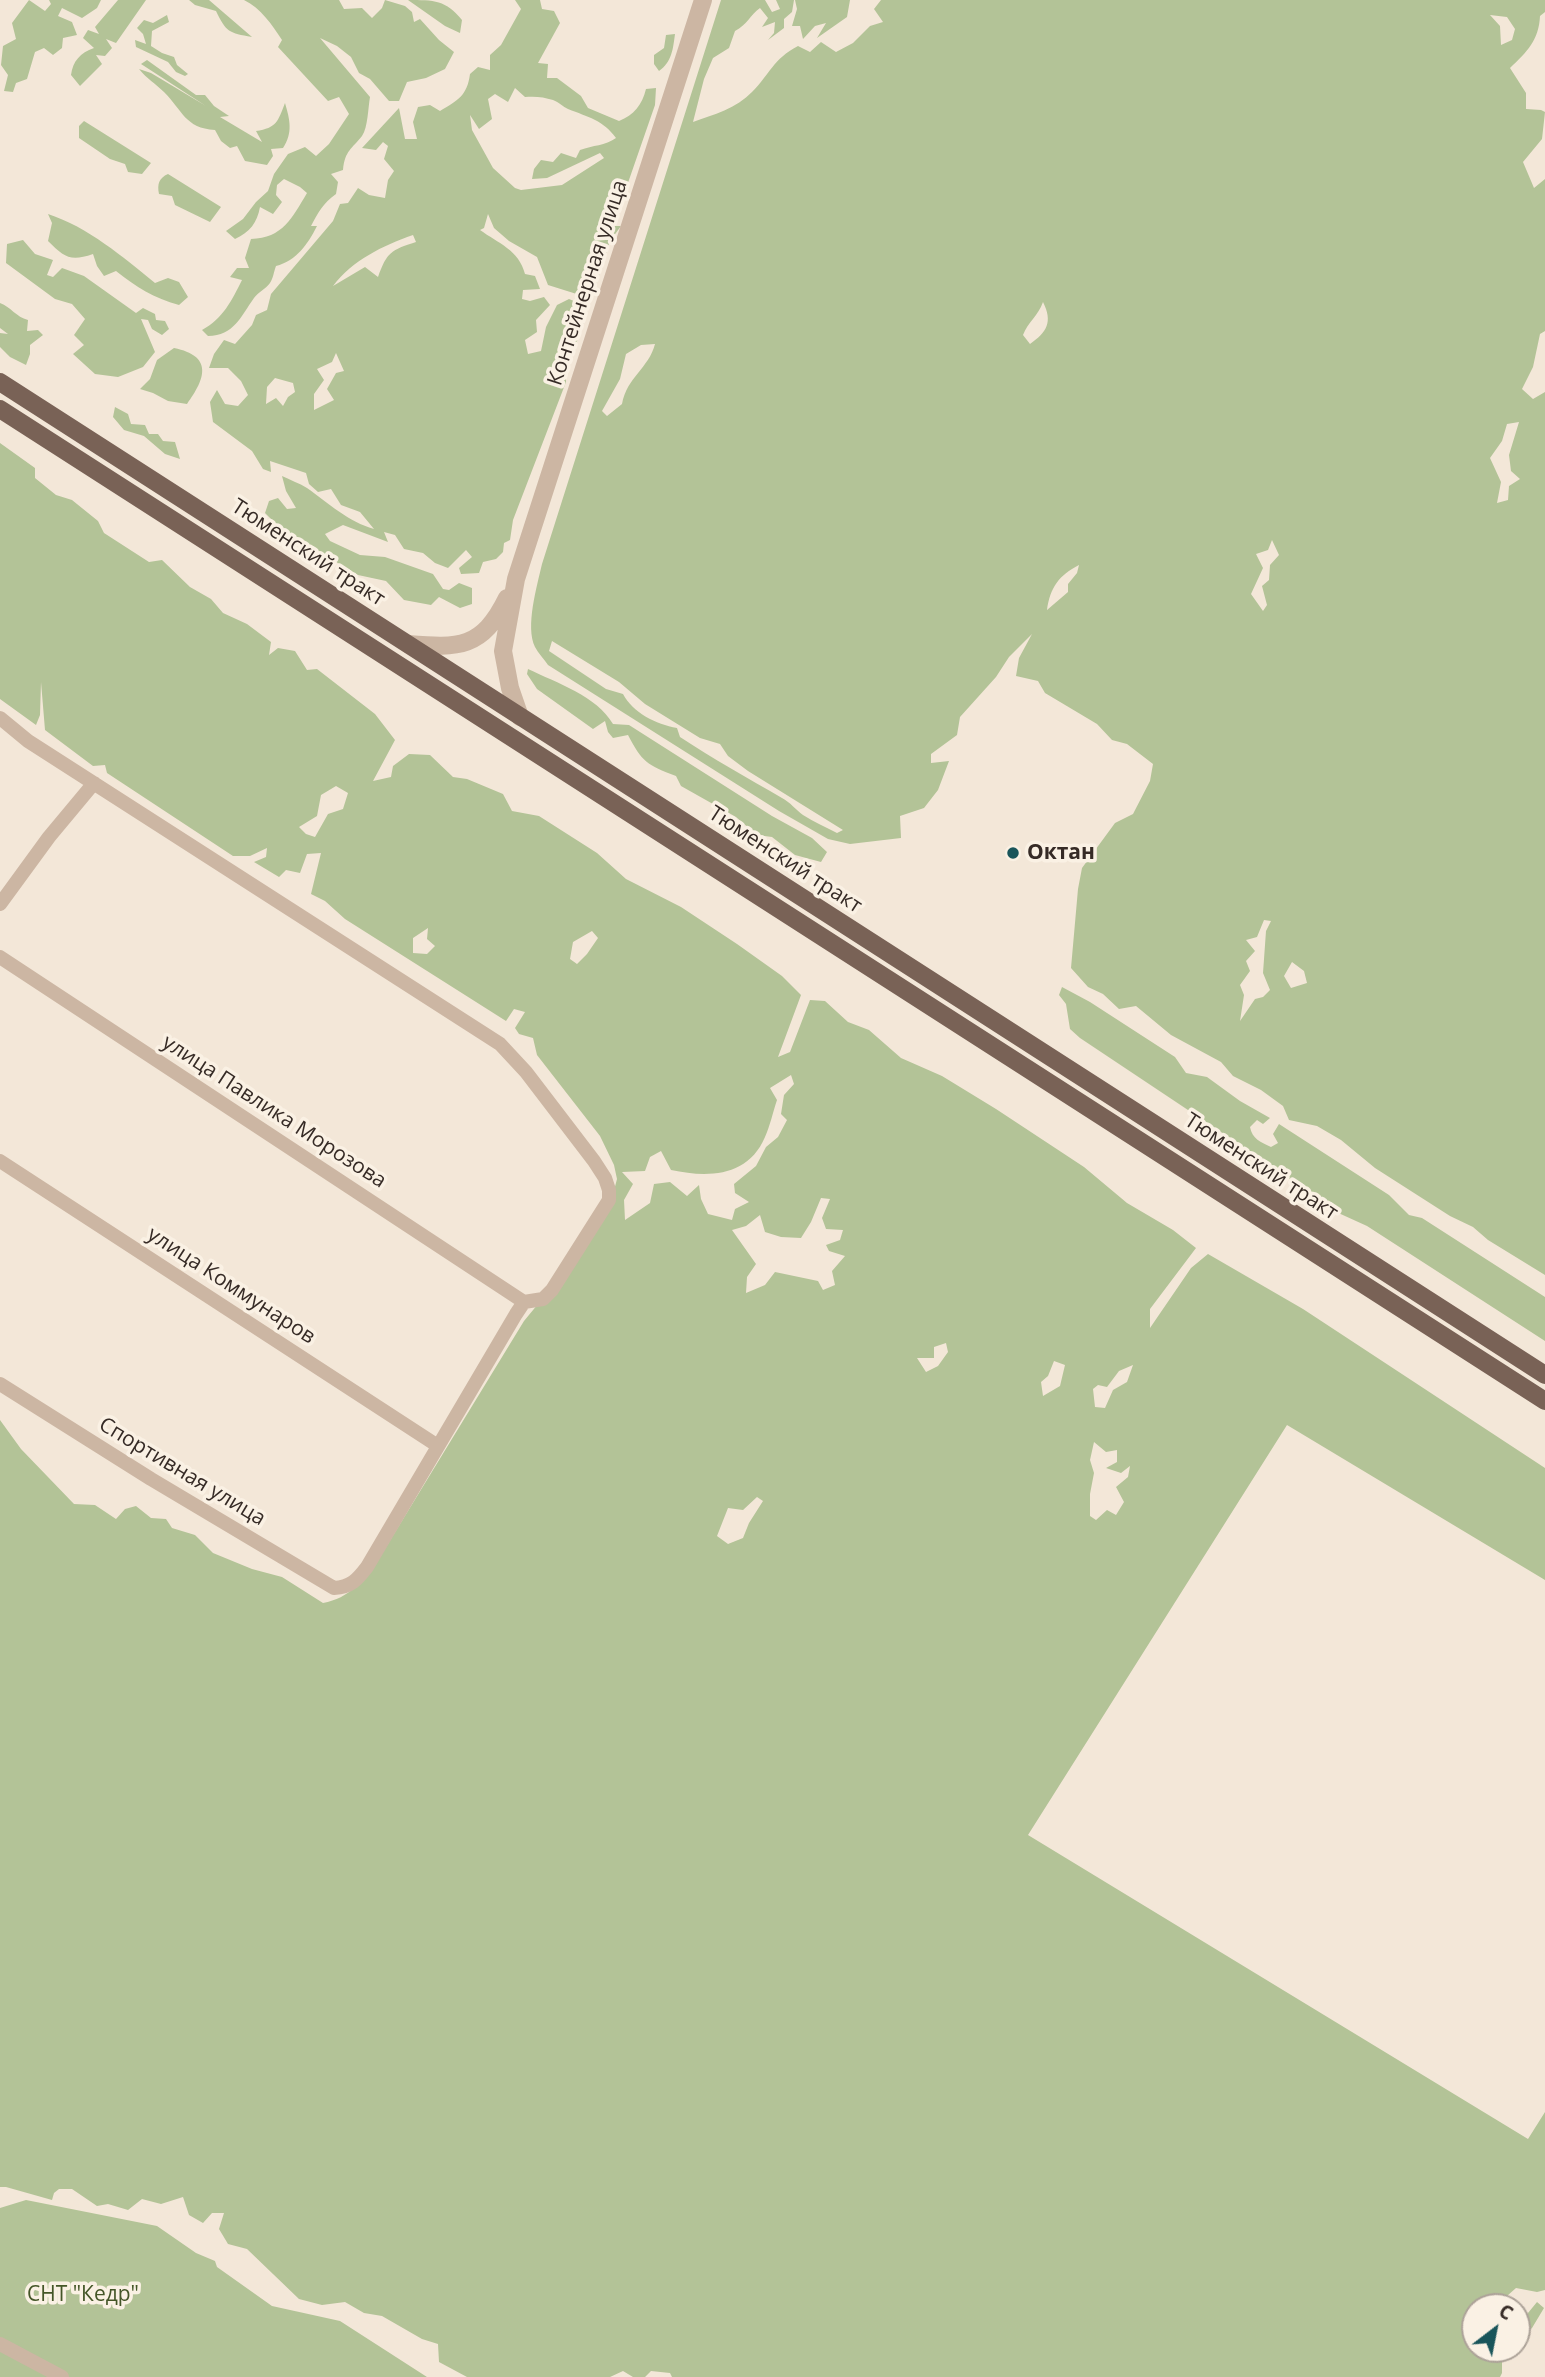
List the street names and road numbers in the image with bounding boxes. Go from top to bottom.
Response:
street label: Контейнерная улица [543,177,633,389]
street label: Тюменский тракт [227,494,389,612]
street label: Тюменский тракт [704,801,866,919]
street label: улица Павлика Морозова [157,1030,391,1194]
street label: Тюменский тракт [1180,1108,1342,1226]
street label: улица Коммунаров [142,1222,320,1350]
street label: Спортивная улица [94,1412,270,1532]

